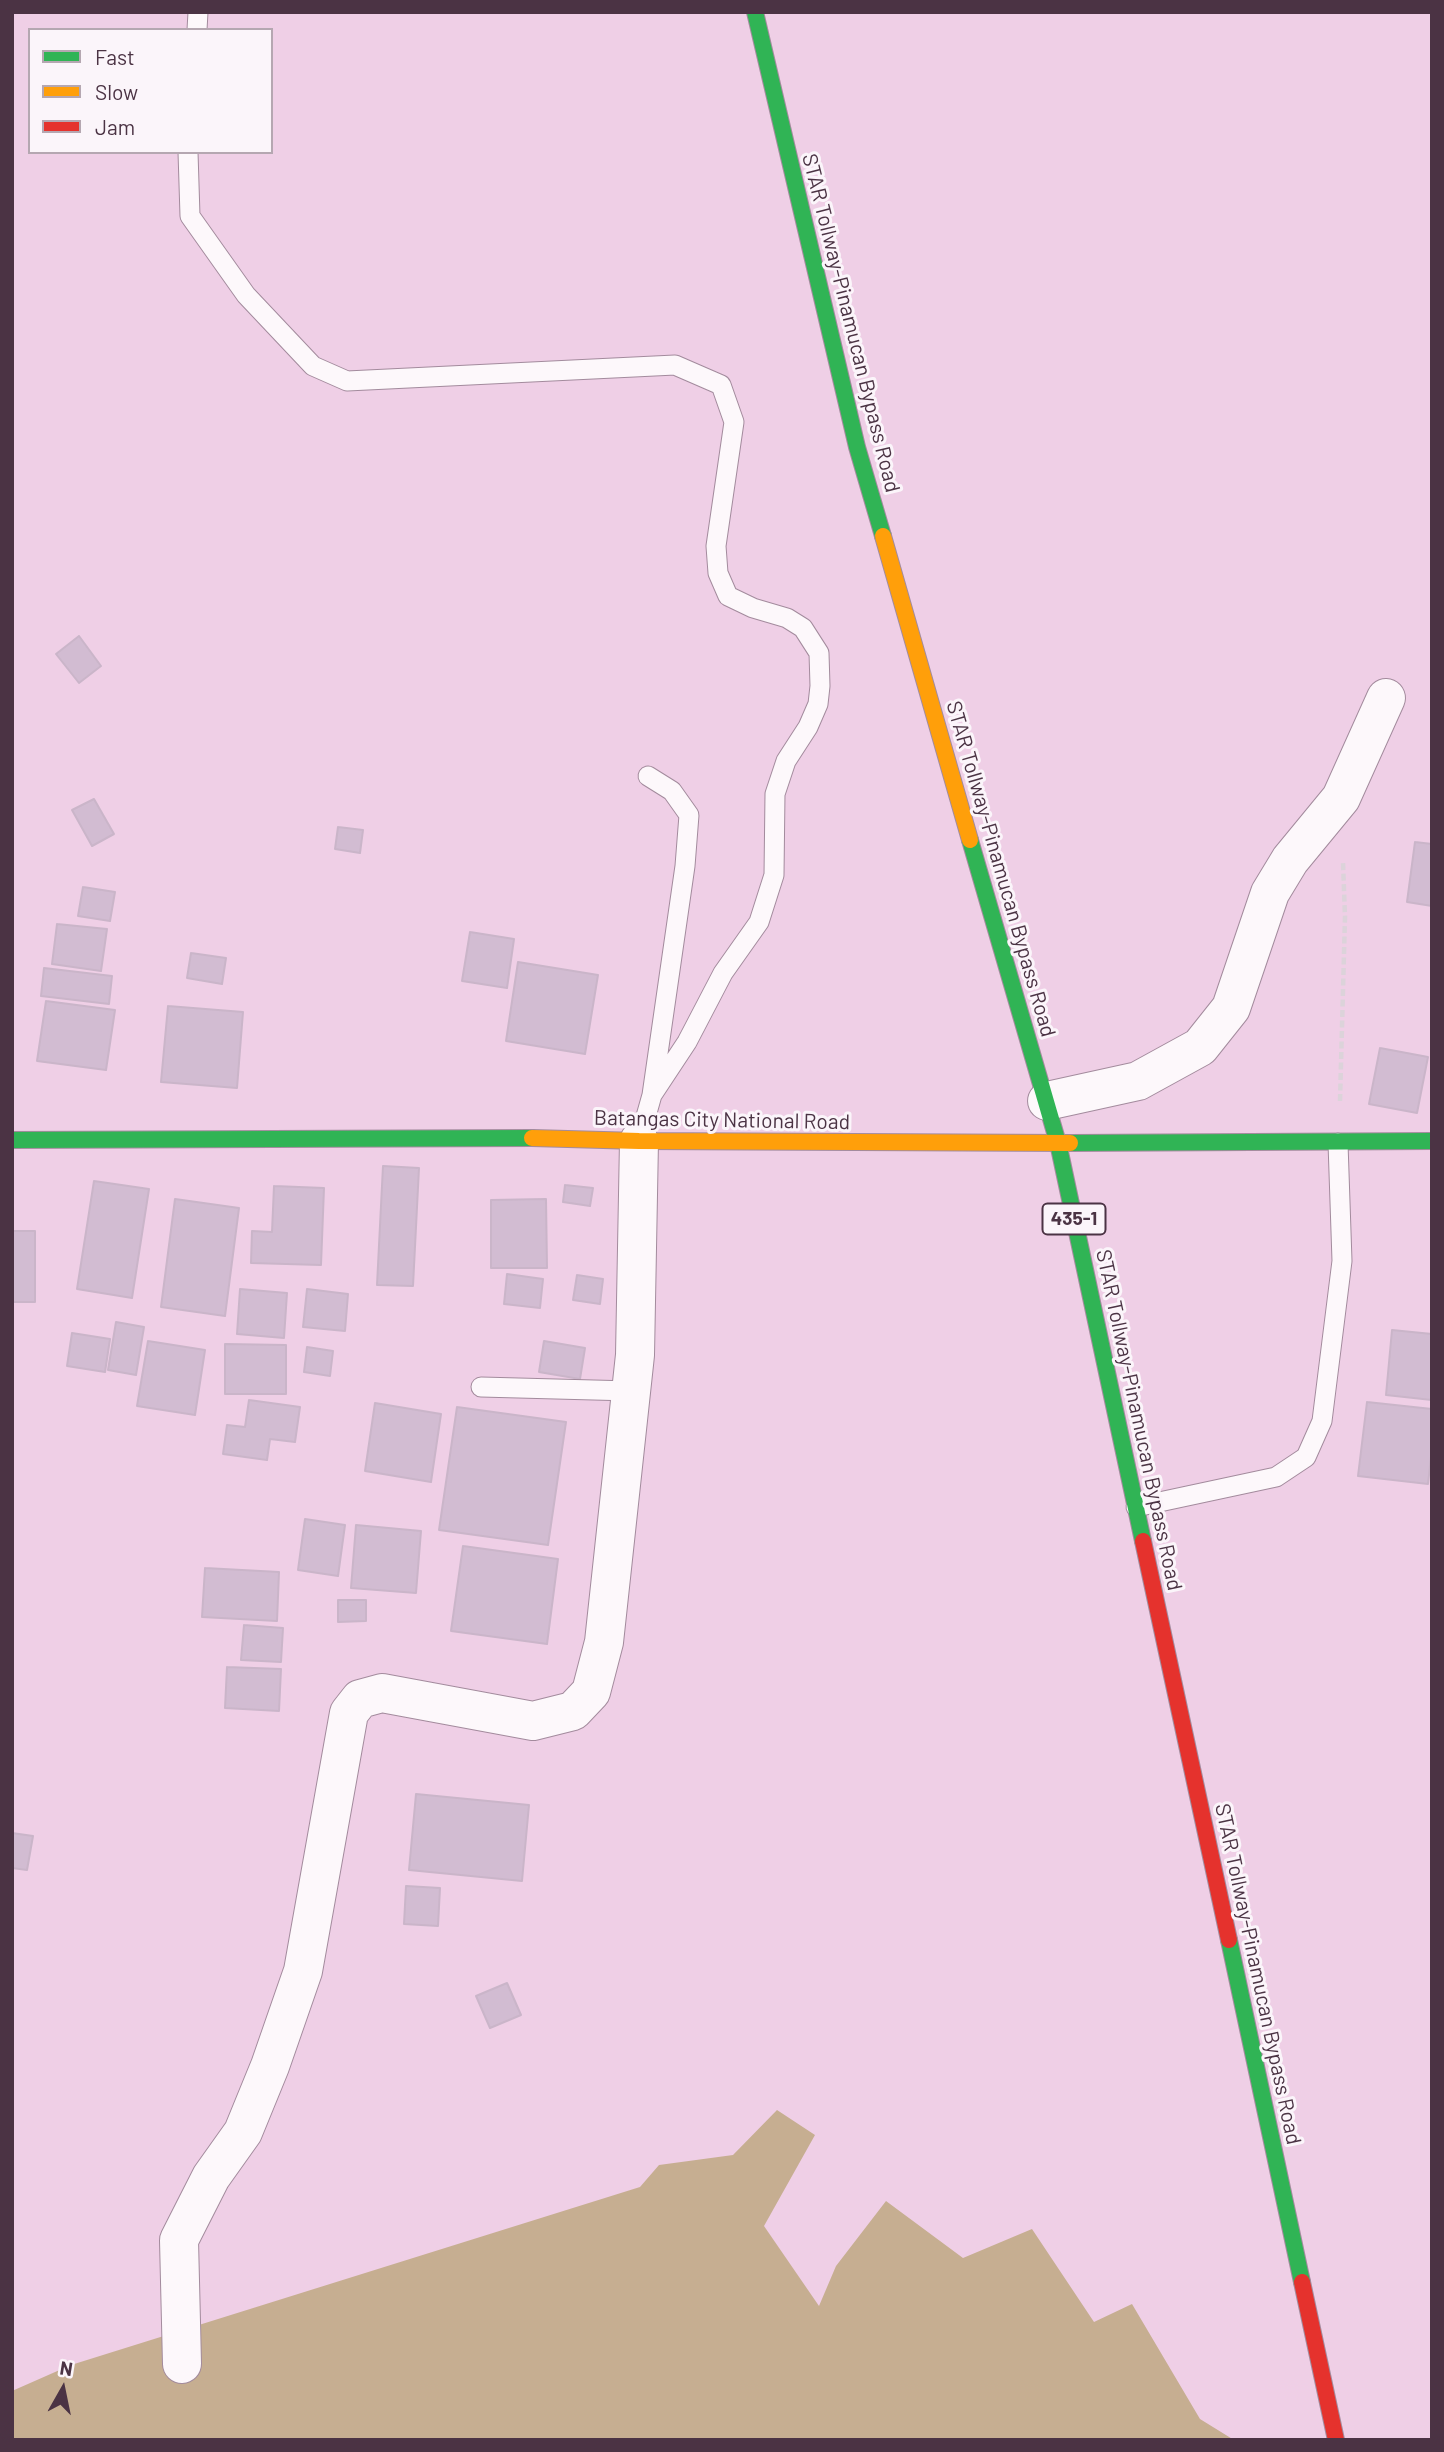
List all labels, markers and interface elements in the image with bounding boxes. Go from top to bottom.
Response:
legend [28,28,273,154]
text: Fast [95,44,135,69]
text: Slow [95,79,138,104]
text: Jam [95,114,135,139]
street label: STAR Tollway-Pinamucan Bypass Road [797,151,905,495]
street label: STAR Tollway-Pinamucan Bypass Road [941,698,1061,1040]
street label: Batangas City National Road [594,1105,850,1135]
road number: 435-1 [1042,1204,1106,1234]
street label: STAR Tollway-Pinamucan Bypass Road [1090,1247,1188,1593]
street label: STAR Tollway-Pinamucan Bypass Road [1209,1801,1307,2147]
north arrow [28,2354,98,2424]
text: N [58,2355,74,2380]

